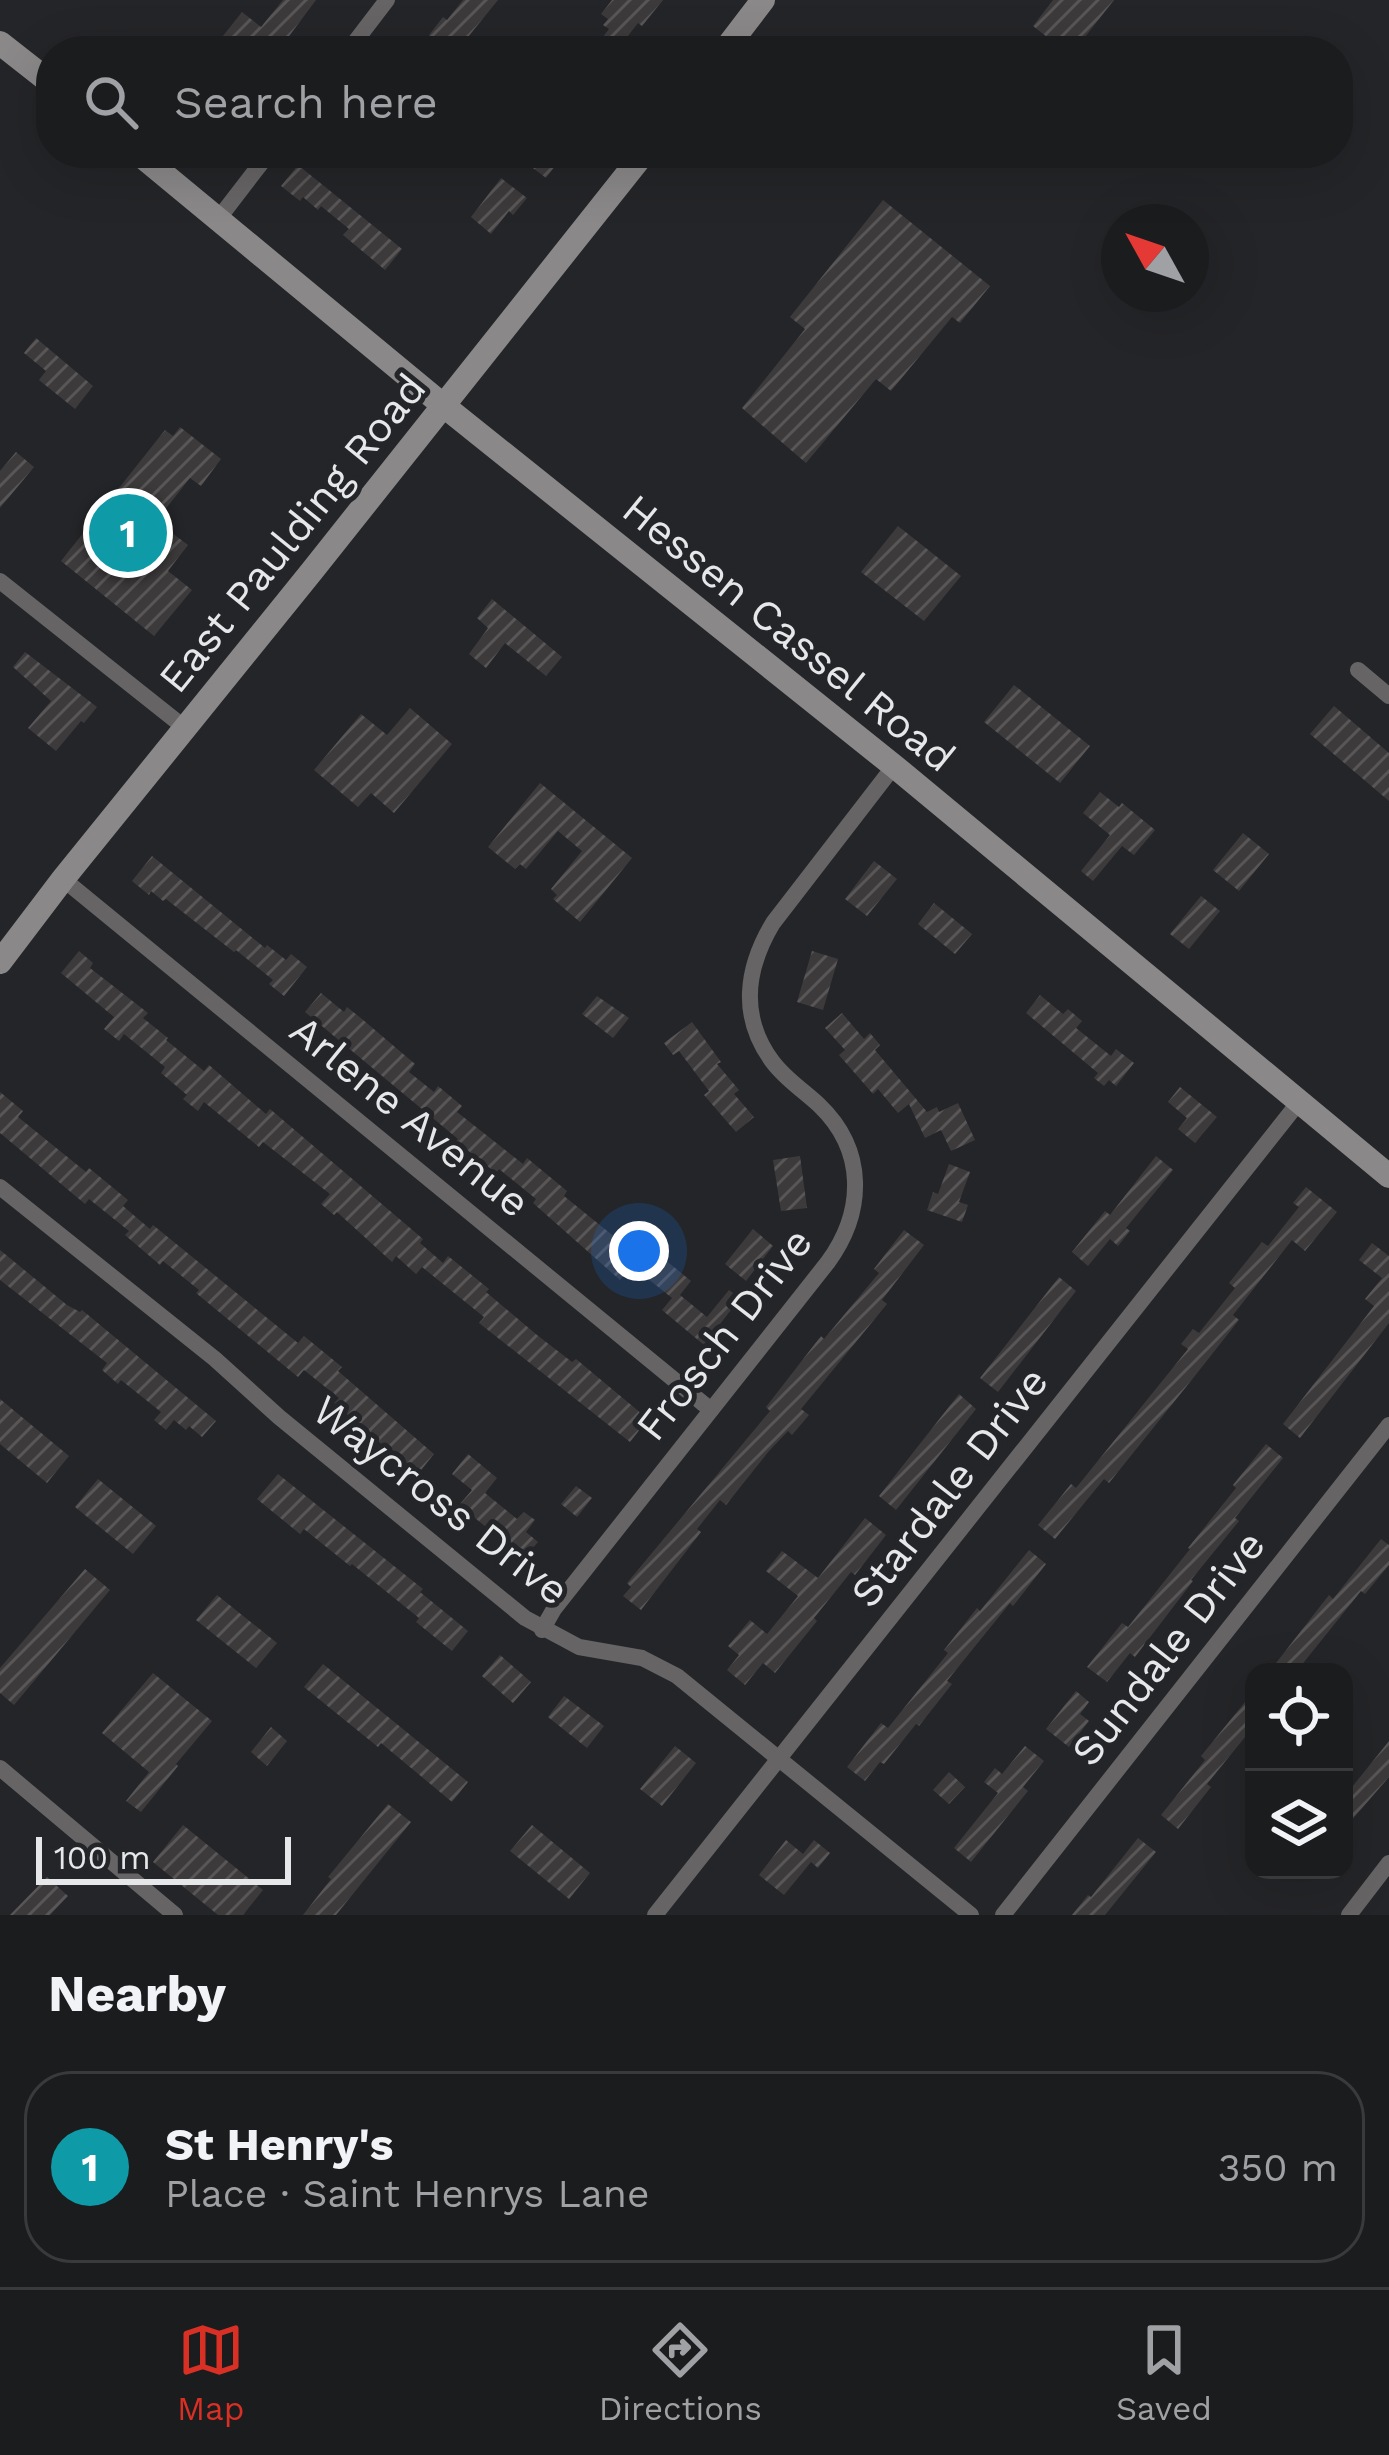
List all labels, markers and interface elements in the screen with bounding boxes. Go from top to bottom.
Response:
search box [36,36,1353,168]
icon: search [78,69,144,135]
text: Search here [174,76,438,129]
north arrow [1101,204,1209,312]
street label: East Paulding Road [149,364,435,702]
street label: Hessen Cassel Road [613,484,965,782]
pin: 1 [89,488,167,578]
street label: Arlene Avenue [281,1005,539,1227]
street label: Frosch Drive [626,1218,822,1450]
your location [609,1221,669,1281]
street label: Stardale Drive [840,1357,1058,1617]
street label: Waycross Drive [303,1385,579,1615]
street label: Sundale Drive [1061,1521,1275,1775]
map controls [1245,1663,1353,1879]
button: locate [1245,1663,1353,1771]
button: layers [1245,1771,1353,1879]
scale bar [36,1831,291,1884]
text: 100 m [54,1838,151,1877]
text: Nearby [48,1964,226,2023]
text: St Henry's [165,2118,393,2171]
text: 1 [82,2145,98,2190]
text: 350 m [1218,2145,1338,2190]
text: Place · Saint Henrys Lane [165,2171,650,2216]
tab: Map [177,2317,244,2428]
tab: Directions [599,2317,762,2428]
tab: Saved [1116,2317,1212,2428]

